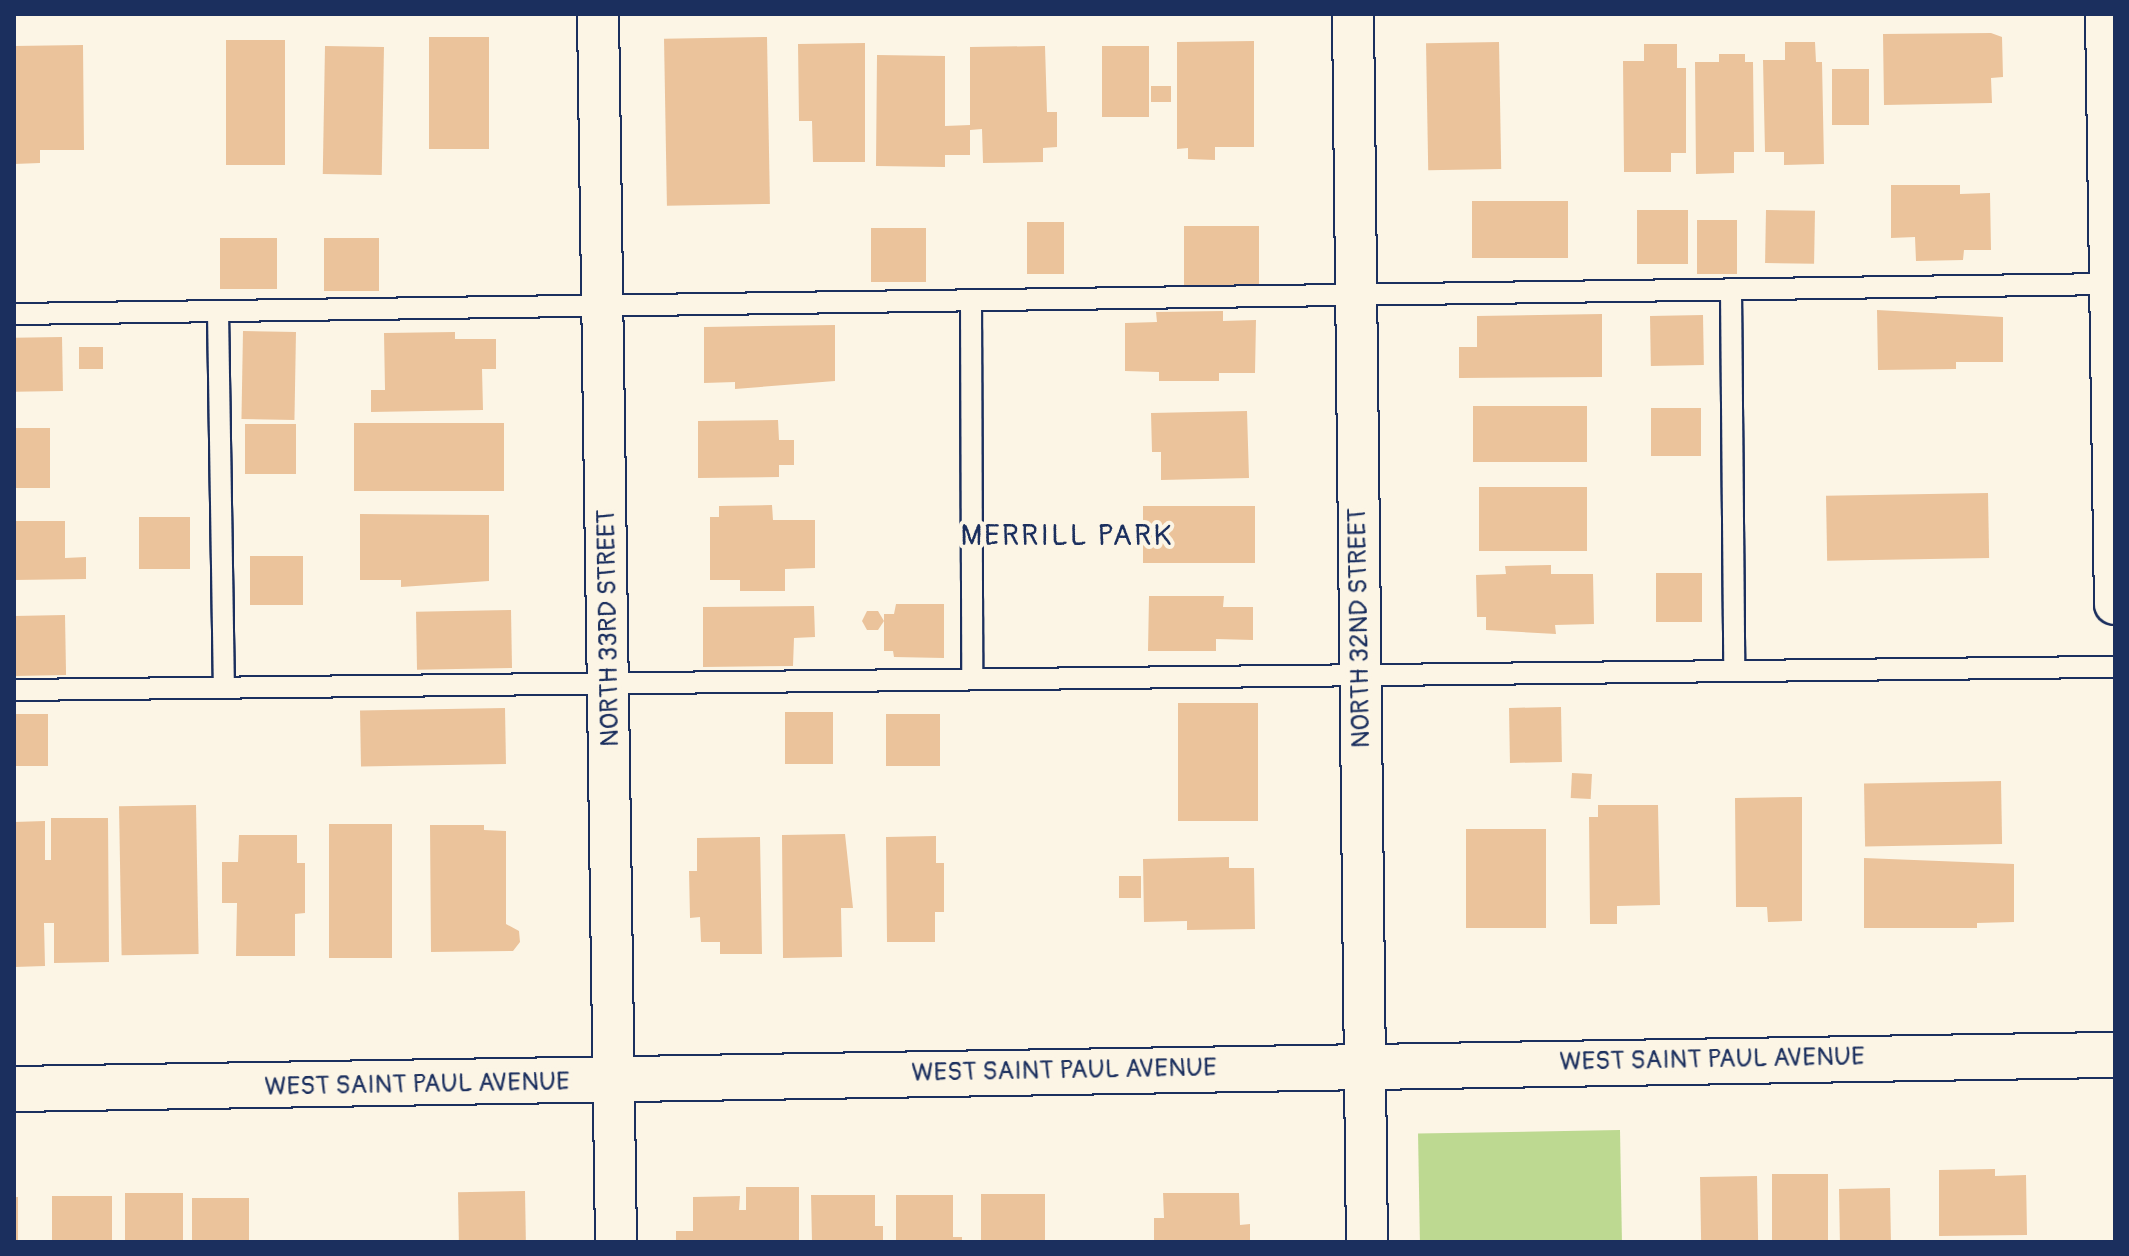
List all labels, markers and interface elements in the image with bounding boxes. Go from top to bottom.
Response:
street label: NORTH 32ND STREET [1342,508,1378,748]
street label: NORTH 33RD STREET [591,509,627,747]
district label: MERRILL PARK [961,518,1173,554]
street label: WEST SAINT PAUL AVENUE [1559,1042,1865,1078]
street label: WEST SAINT PAUL AVENUE [911,1053,1217,1089]
street label: WEST SAINT PAUL AVENUE [264,1067,570,1103]

